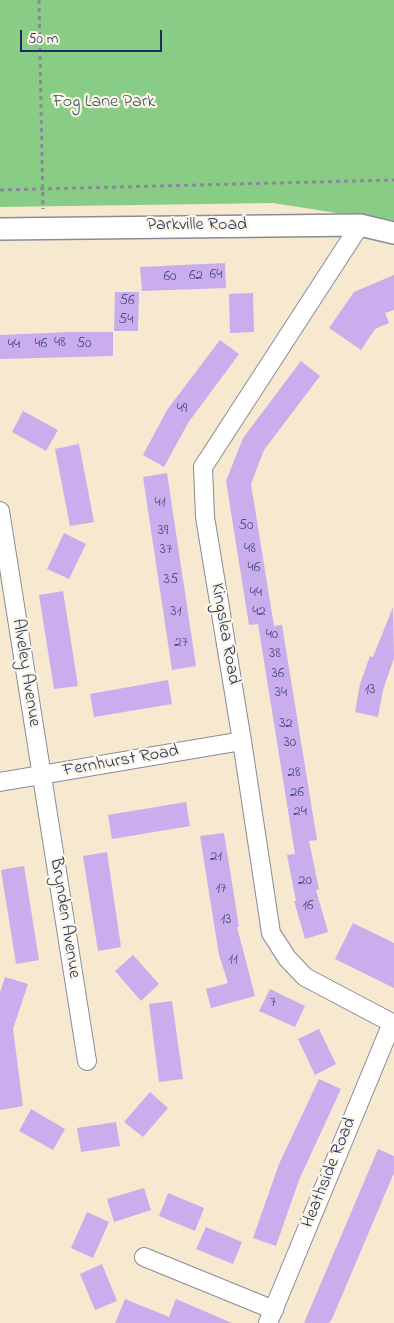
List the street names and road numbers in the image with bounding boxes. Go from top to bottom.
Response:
street label: Parkville Road [147,215,247,237]
street label: Kingslea Road [204,582,244,686]
street label: Alveley Avenue [6,617,44,729]
street label: Fernhurst Road [61,741,181,783]
street label: Brynden Avenue [44,856,84,980]
street label: Heathside Road [298,1115,362,1231]

